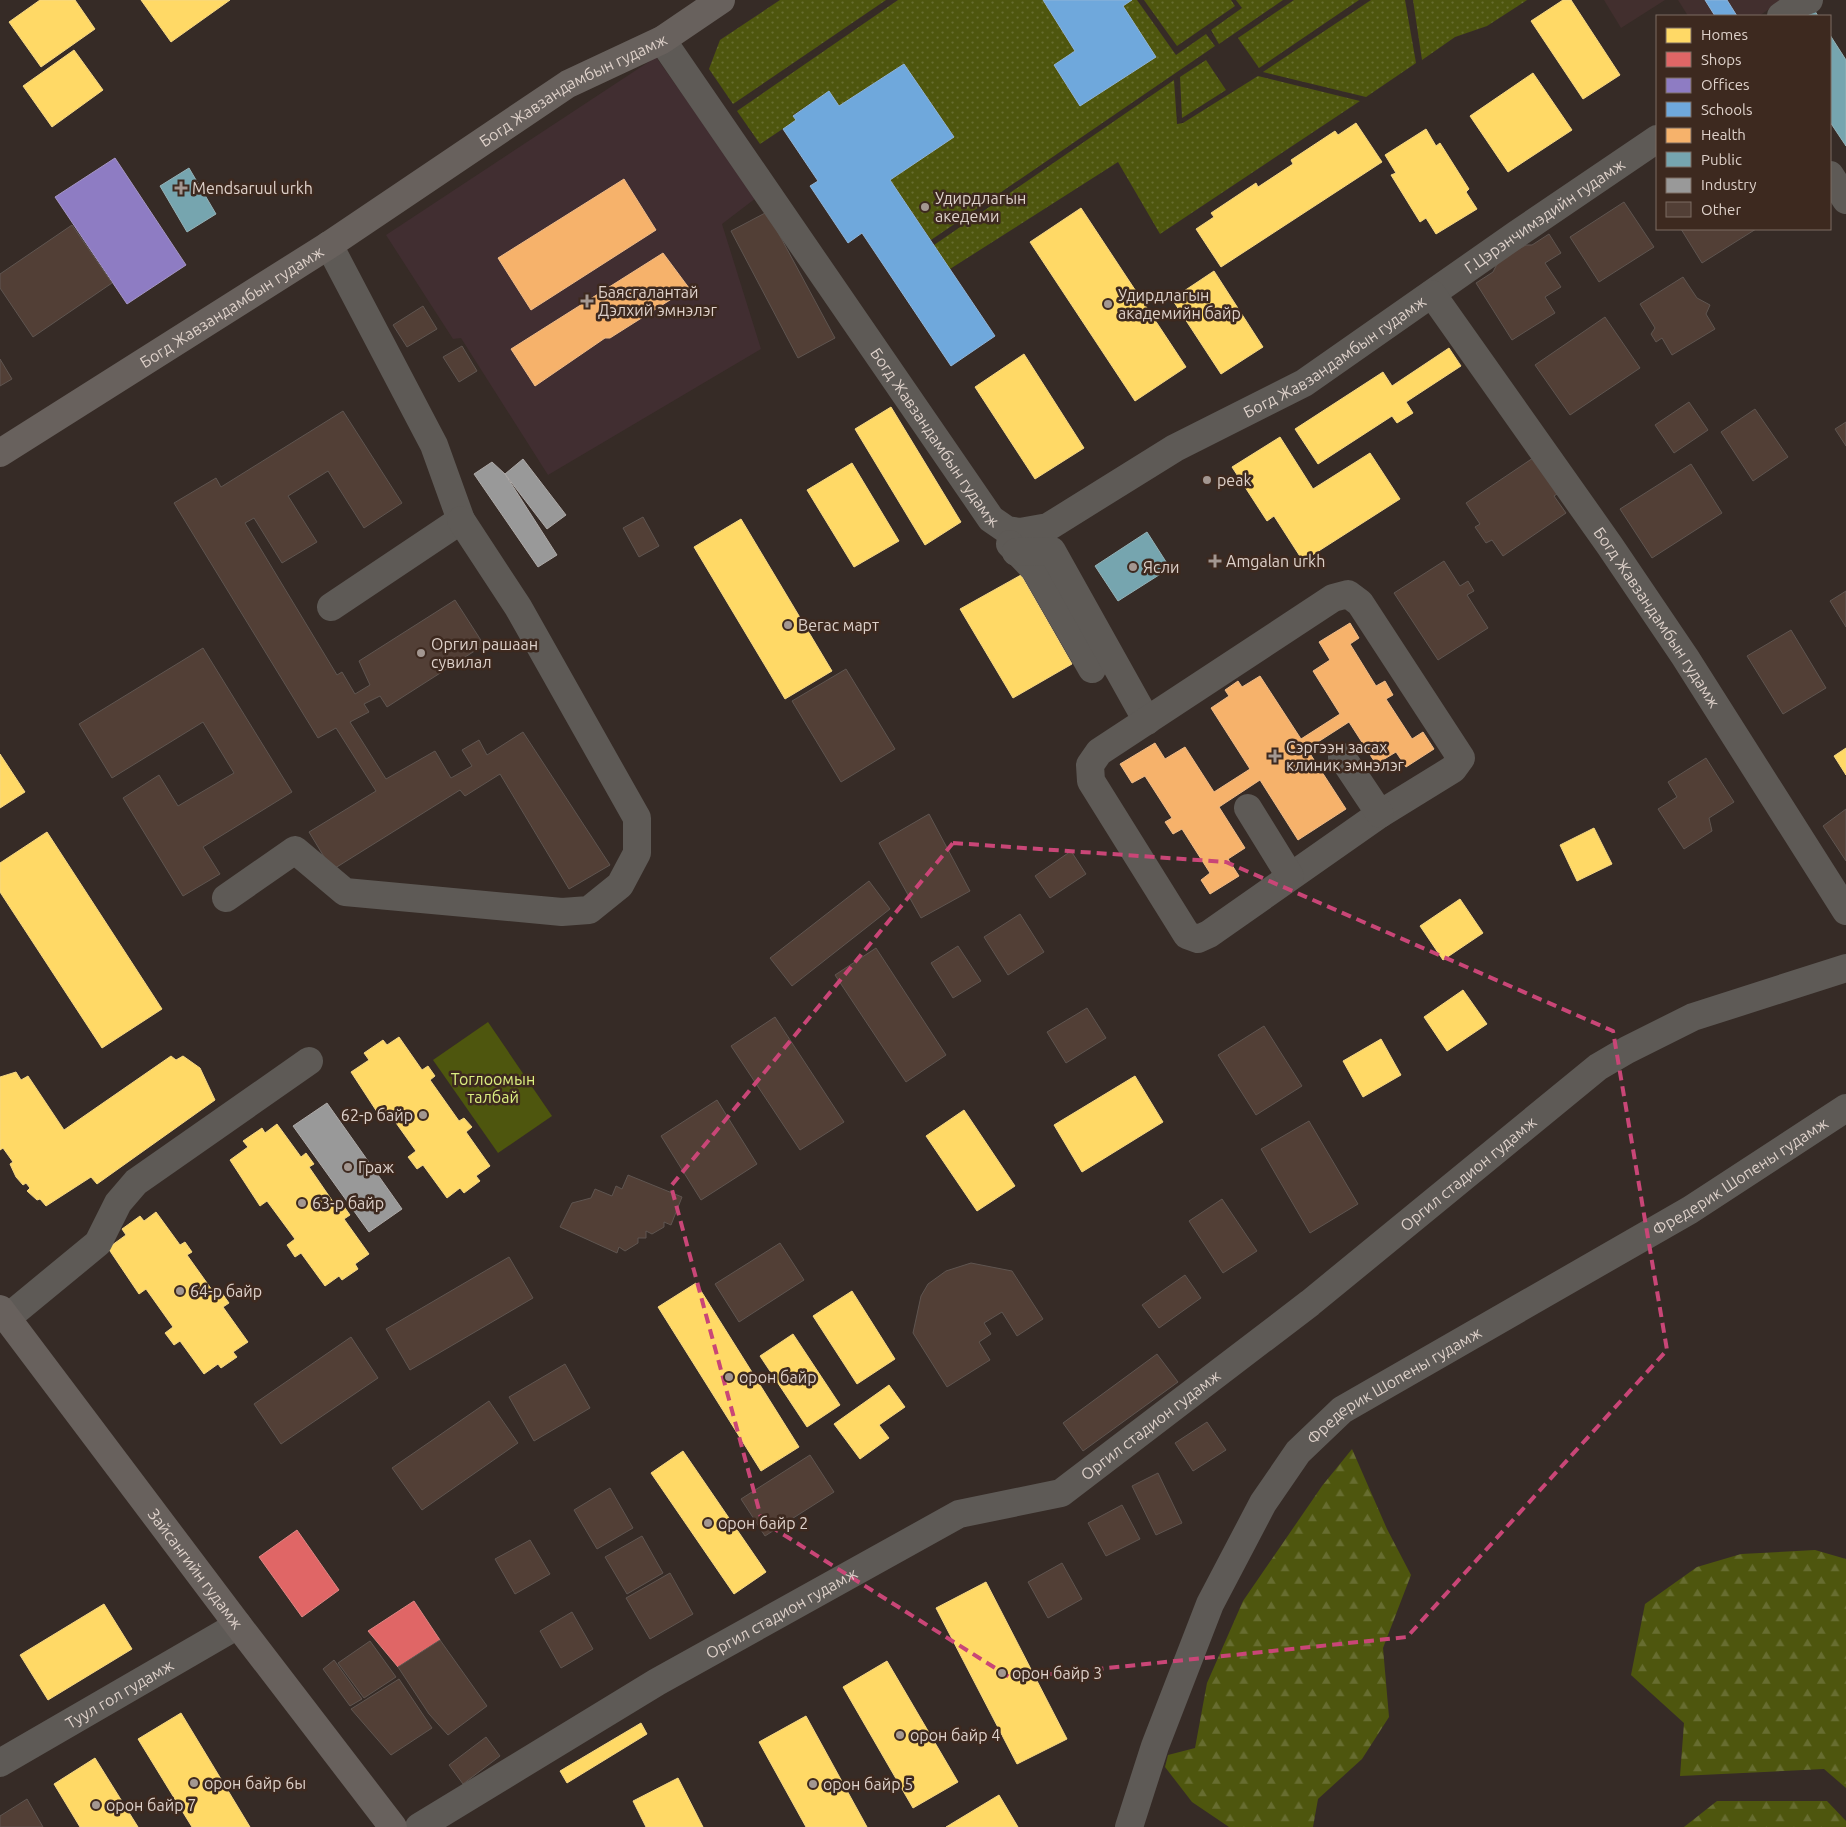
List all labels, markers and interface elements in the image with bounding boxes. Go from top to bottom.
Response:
legend [1656,15,1831,230]
text: Homes [1701,26,1748,43]
street label: Богд Жавзандамбын гудамж [476,30,670,150]
text: Shops [1701,51,1742,68]
text: Offices [1701,76,1749,93]
text: Schools [1701,101,1752,118]
text: Health [1701,126,1746,143]
text: Public [1701,151,1742,168]
street label: Г.Цэрэнчимэдийн гудамж [1461,155,1628,277]
text: Industry [1701,176,1756,193]
place label: Mendsaruul urkh [192,179,313,197]
marker: Mendsaruul urkh [174,181,188,195]
place label: Удирдлагын акедеми [935,189,1026,225]
marker: Удирдлагын акедеми [919,201,931,213]
text: Other [1701,201,1741,218]
street label: Богд Жавзандамбын гудамж [137,242,327,371]
place label: Баясгалантай Дэлхий эмнэлэг [598,283,717,319]
place label: Удирдлагын академийн байр [1118,286,1241,322]
street label: Богд Жавзандамбын гудамж [1240,292,1429,421]
marker: Баясгалантай Дэлхий эмнэлэг [580,294,594,308]
marker: Удирдлагын академийн байр [1102,298,1114,310]
street label: Богд Жавзандамбын гудамж [867,344,1002,531]
place label: peak [1217,471,1252,489]
marker: peak [1201,474,1213,486]
street label: Богд Жавзандамбын гудамж [1590,523,1724,711]
place label: Amgalan urkh [1226,552,1325,570]
marker: Amgalan urkh [1208,554,1222,568]
place label: Ясли [1143,558,1180,576]
marker: Ясли [1127,561,1139,573]
place label: Вегас март [798,616,879,634]
marker: Вегас март [782,619,794,631]
place label: Оргил рашаан сувилал [431,635,538,671]
marker: Оргил рашаан сувилал [415,647,427,659]
place label: Сэргээн засах клиник эмнэлэг [1286,738,1405,774]
marker: Сэргээн засах клиник эмнэлэг [1268,749,1282,763]
park label: Тоглоомын талбай [451,1070,535,1106]
place label: 62-р байр [341,1106,413,1124]
marker: 62-р байр [417,1109,429,1121]
street label: Оргил стадион гудамж [1396,1112,1540,1234]
street label: Фредерик Шопены гудамж [1649,1113,1831,1239]
place label: Граж [358,1158,394,1176]
marker: Граж [342,1161,354,1173]
place label: 63-р байр [312,1194,384,1212]
marker: 63-р байр [296,1197,308,1209]
place label: 64-р байр [190,1282,262,1300]
marker: 64-р байр [174,1285,186,1297]
street label: Фредерик Шопены гудамж [1303,1323,1485,1448]
street label: Оргил стадион гудамж [1077,1366,1224,1484]
place label: орон байр [739,1368,817,1386]
marker: орон байр [723,1371,735,1383]
street label: Зайсангийн гудамж [145,1505,247,1632]
place label: орон байр 2 [718,1514,808,1532]
marker: орон байр 2 [702,1517,714,1529]
street label: Оргил стадион гудамж [702,1563,860,1662]
street label: Туул гол гудамж [62,1655,177,1732]
place label: орон байр 3 [1012,1664,1102,1682]
marker: орон байр 3 [996,1667,1008,1679]
place label: орон байр 4 [910,1726,1000,1744]
marker: орон байр 4 [894,1729,906,1741]
place label: орон байр 6ы [204,1774,306,1792]
place label: орон байр 5 [823,1775,913,1793]
marker: орон байр 6ы [188,1777,200,1789]
marker: орон байр 5 [807,1778,819,1790]
place label: орон байр 7 [106,1796,196,1814]
marker: орон байр 7 [90,1799,102,1811]

